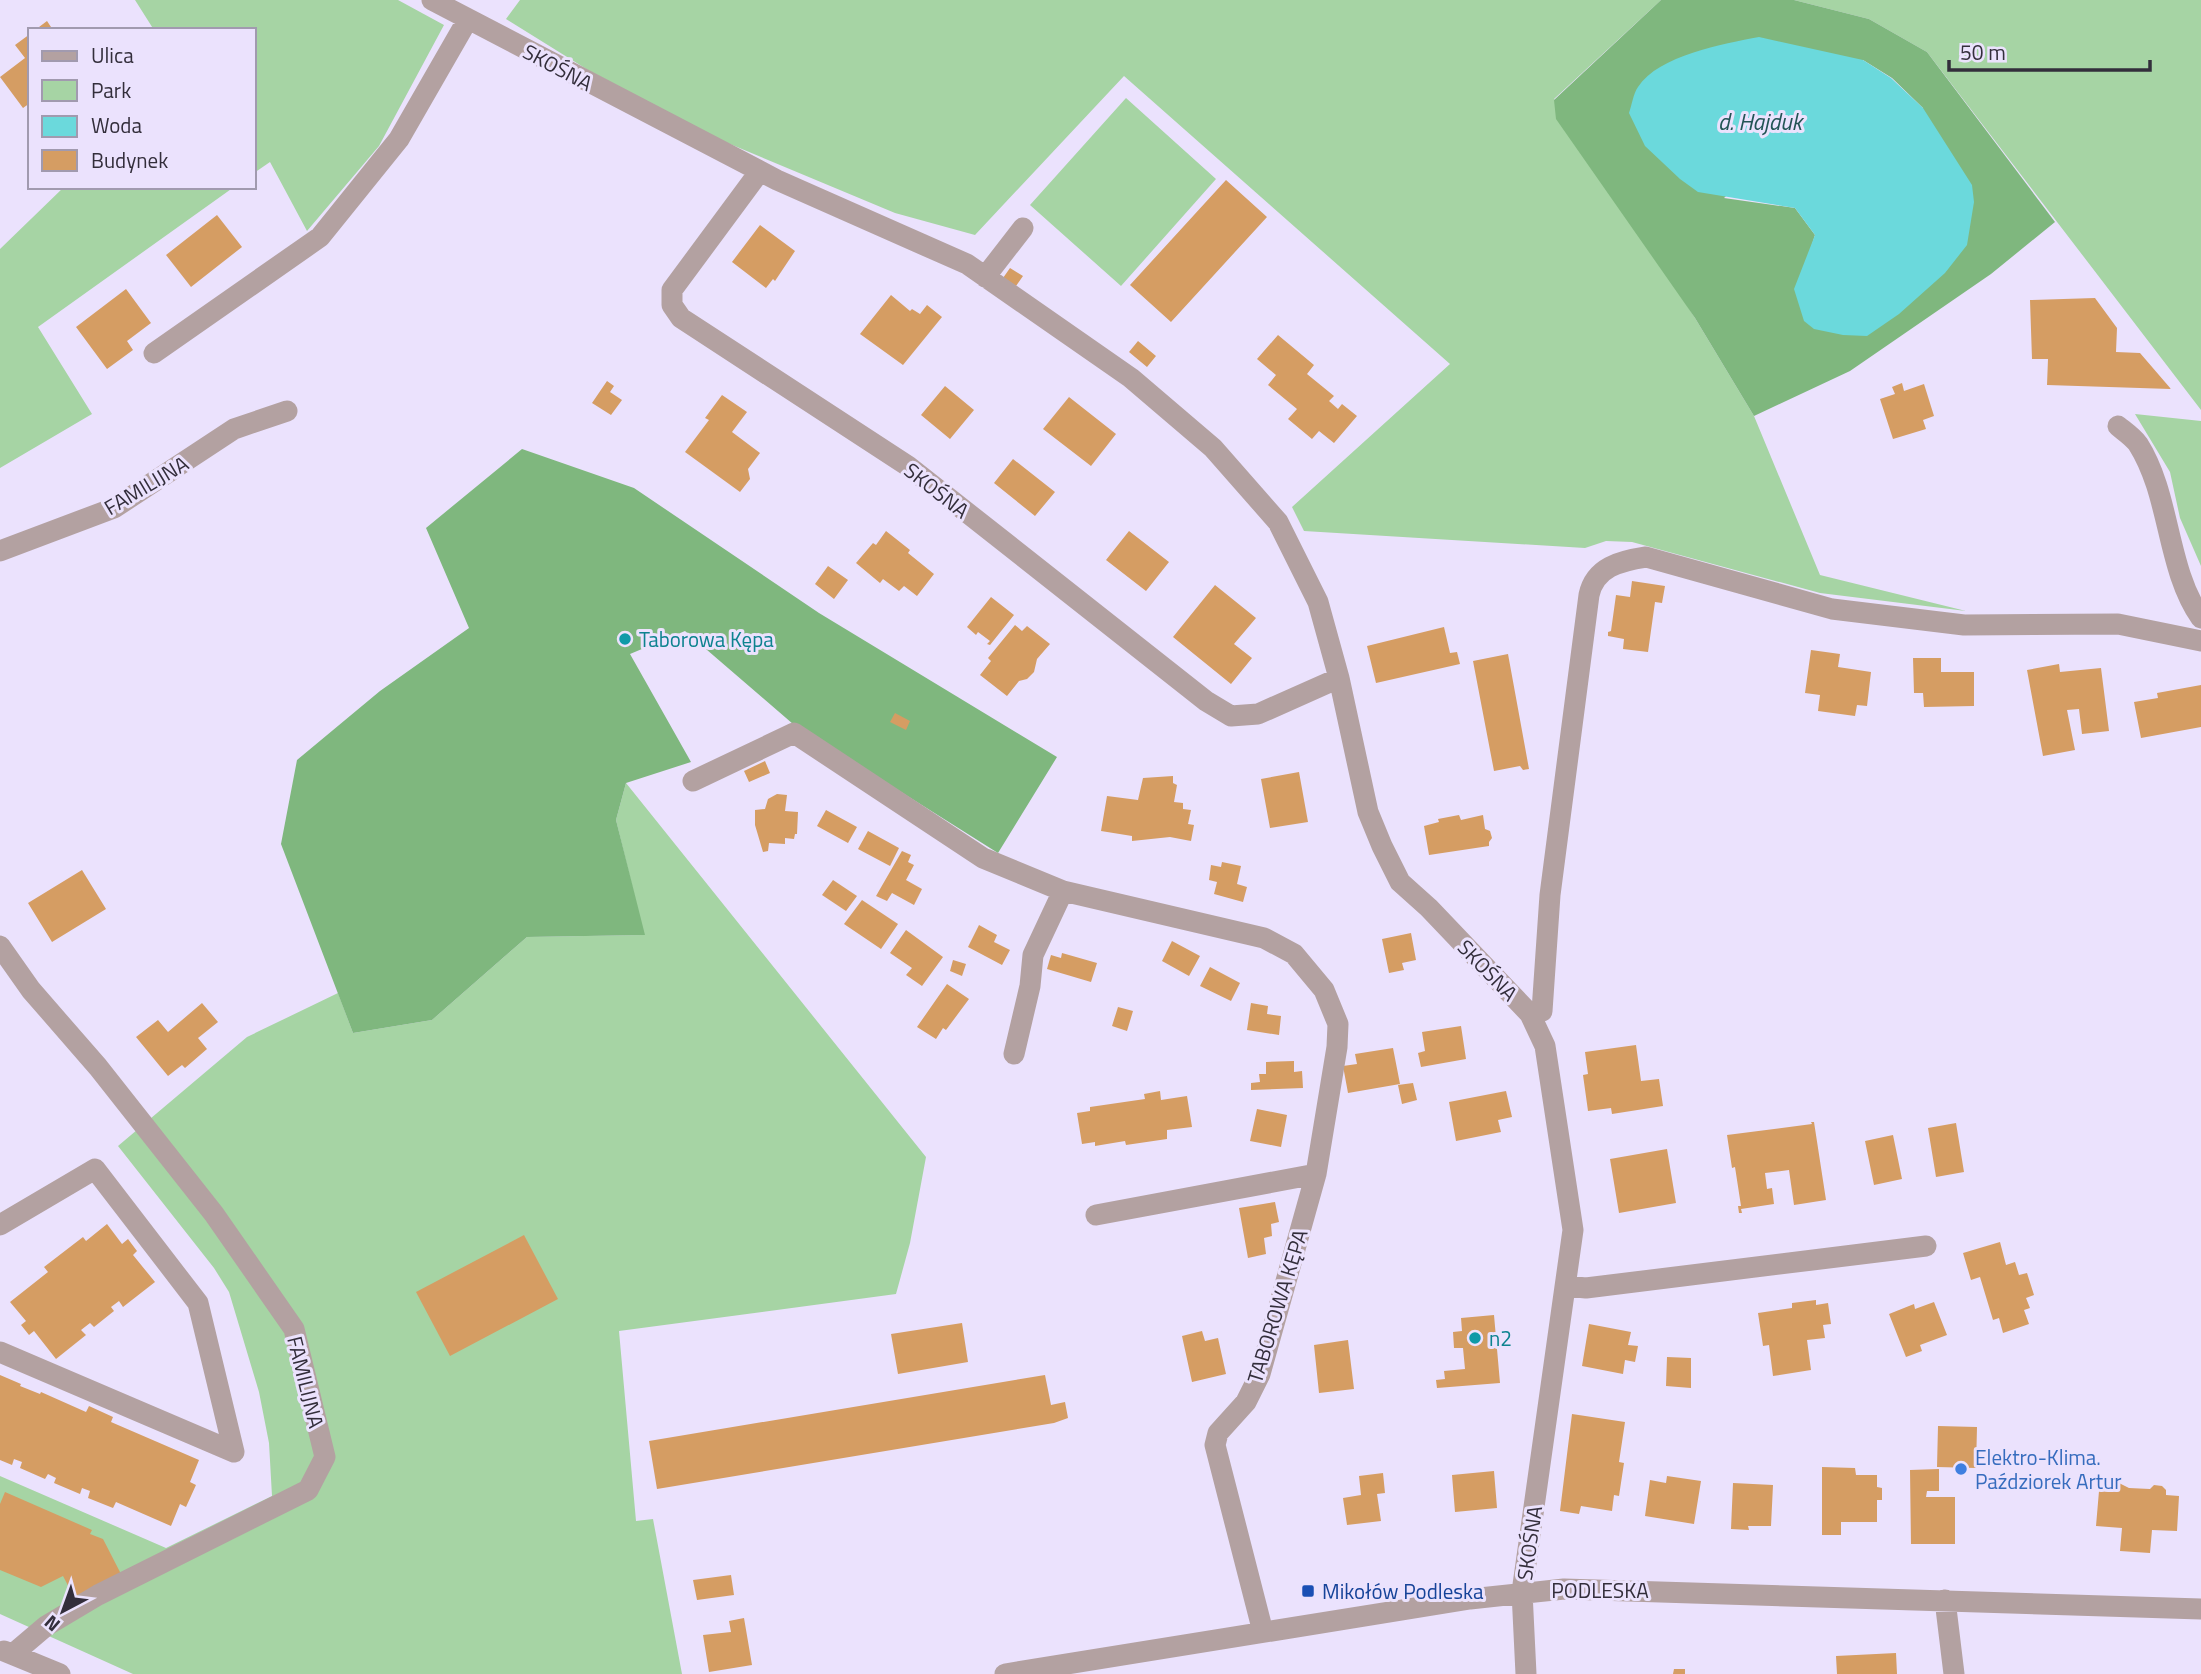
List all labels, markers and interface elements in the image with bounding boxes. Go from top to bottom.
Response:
legend [28,28,256,189]
scale bar [1949,28,2150,72]
street label: SKOŚNA [517,35,599,99]
text: 50 m [1960,36,2006,68]
text: Ulica [91,39,134,71]
text: Park [91,74,131,106]
water label: d. Hajduk [1718,104,1805,139]
text: Woda [91,109,142,141]
text: Budynek [91,144,168,176]
street label: FAMILIJNA [98,447,195,523]
street label: SKOŚNA [898,454,977,526]
place label: Taborowa Kępa [639,623,774,655]
marker: Taborowa Kępa [617,631,633,647]
street label: SKOŚNA [1450,932,1526,1008]
street label: TABOROWA KĘPA [1238,1225,1316,1387]
place label: n2 [1489,1322,1512,1354]
marker: n2 [1467,1330,1483,1346]
street label: FAMILIJNA [279,1333,333,1432]
place label: Elektro-Klima. Paździorek Artur [1975,1441,2122,1497]
marker: Elektro-Klima. Paździorek Artur [1953,1461,1969,1477]
street label: SKOŚNA [1508,1503,1550,1582]
street label: PODLESKA [1551,1574,1649,1606]
place label: Mikołów Podleska [1322,1575,1484,1607]
north arrow [28,1576,98,1646]
marker: Mikołów Podleska [1300,1583,1316,1599]
text: N [37,1609,66,1639]

